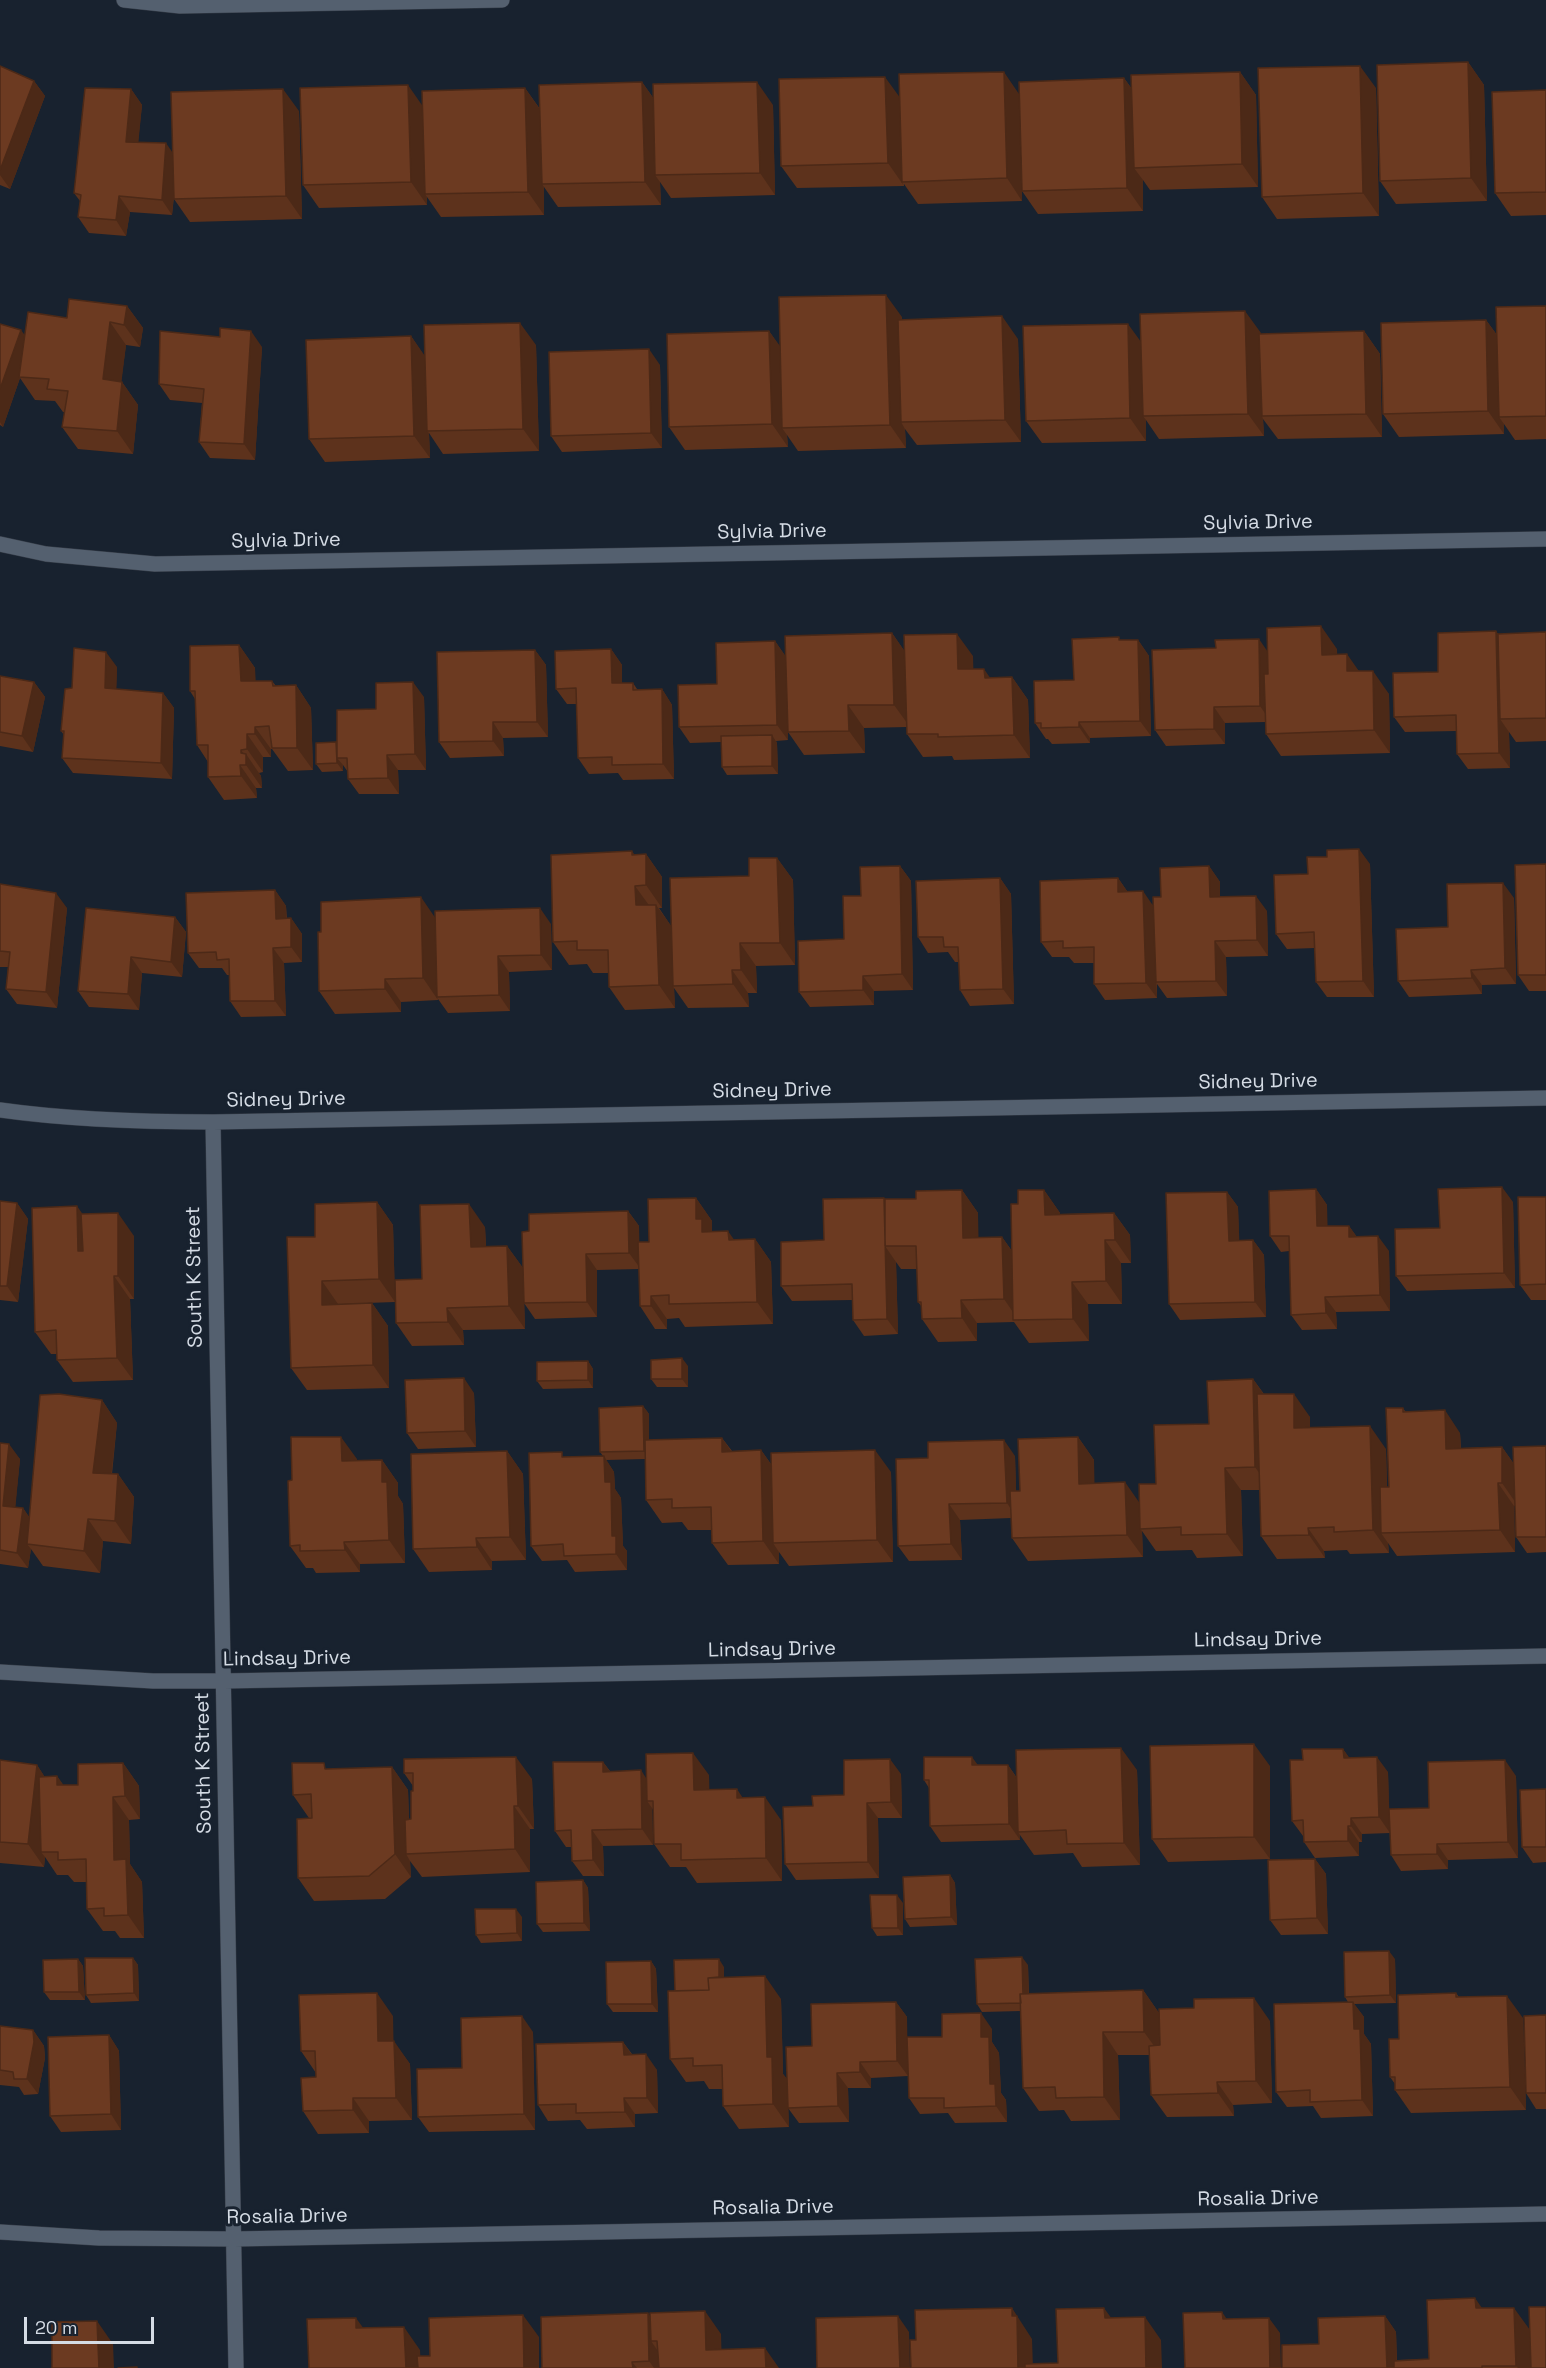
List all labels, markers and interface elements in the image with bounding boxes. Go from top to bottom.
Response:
street label: Sylvia Drive [1203,510,1313,536]
street label: Sylvia Drive [717,519,827,545]
street label: Sylvia Drive [231,528,341,554]
street label: Sidney Drive [1198,1069,1318,1095]
street label: Sidney Drive [712,1078,832,1104]
street label: Sidney Drive [226,1087,346,1113]
street label: South K Street [182,1206,208,1348]
street label: Lindsay Drive [1194,1627,1322,1653]
street label: Lindsay Drive [708,1637,836,1663]
street label: Lindsay Drive [223,1646,351,1672]
street label: South K Street [191,1692,217,1834]
street label: Rosalia Drive [1197,2186,1319,2212]
street label: Rosalia Drive [712,2195,834,2221]
street label: Rosalia Drive [226,2204,348,2230]
scale bar [27,2305,158,2343]
text: 20 m [35,2316,78,2339]

